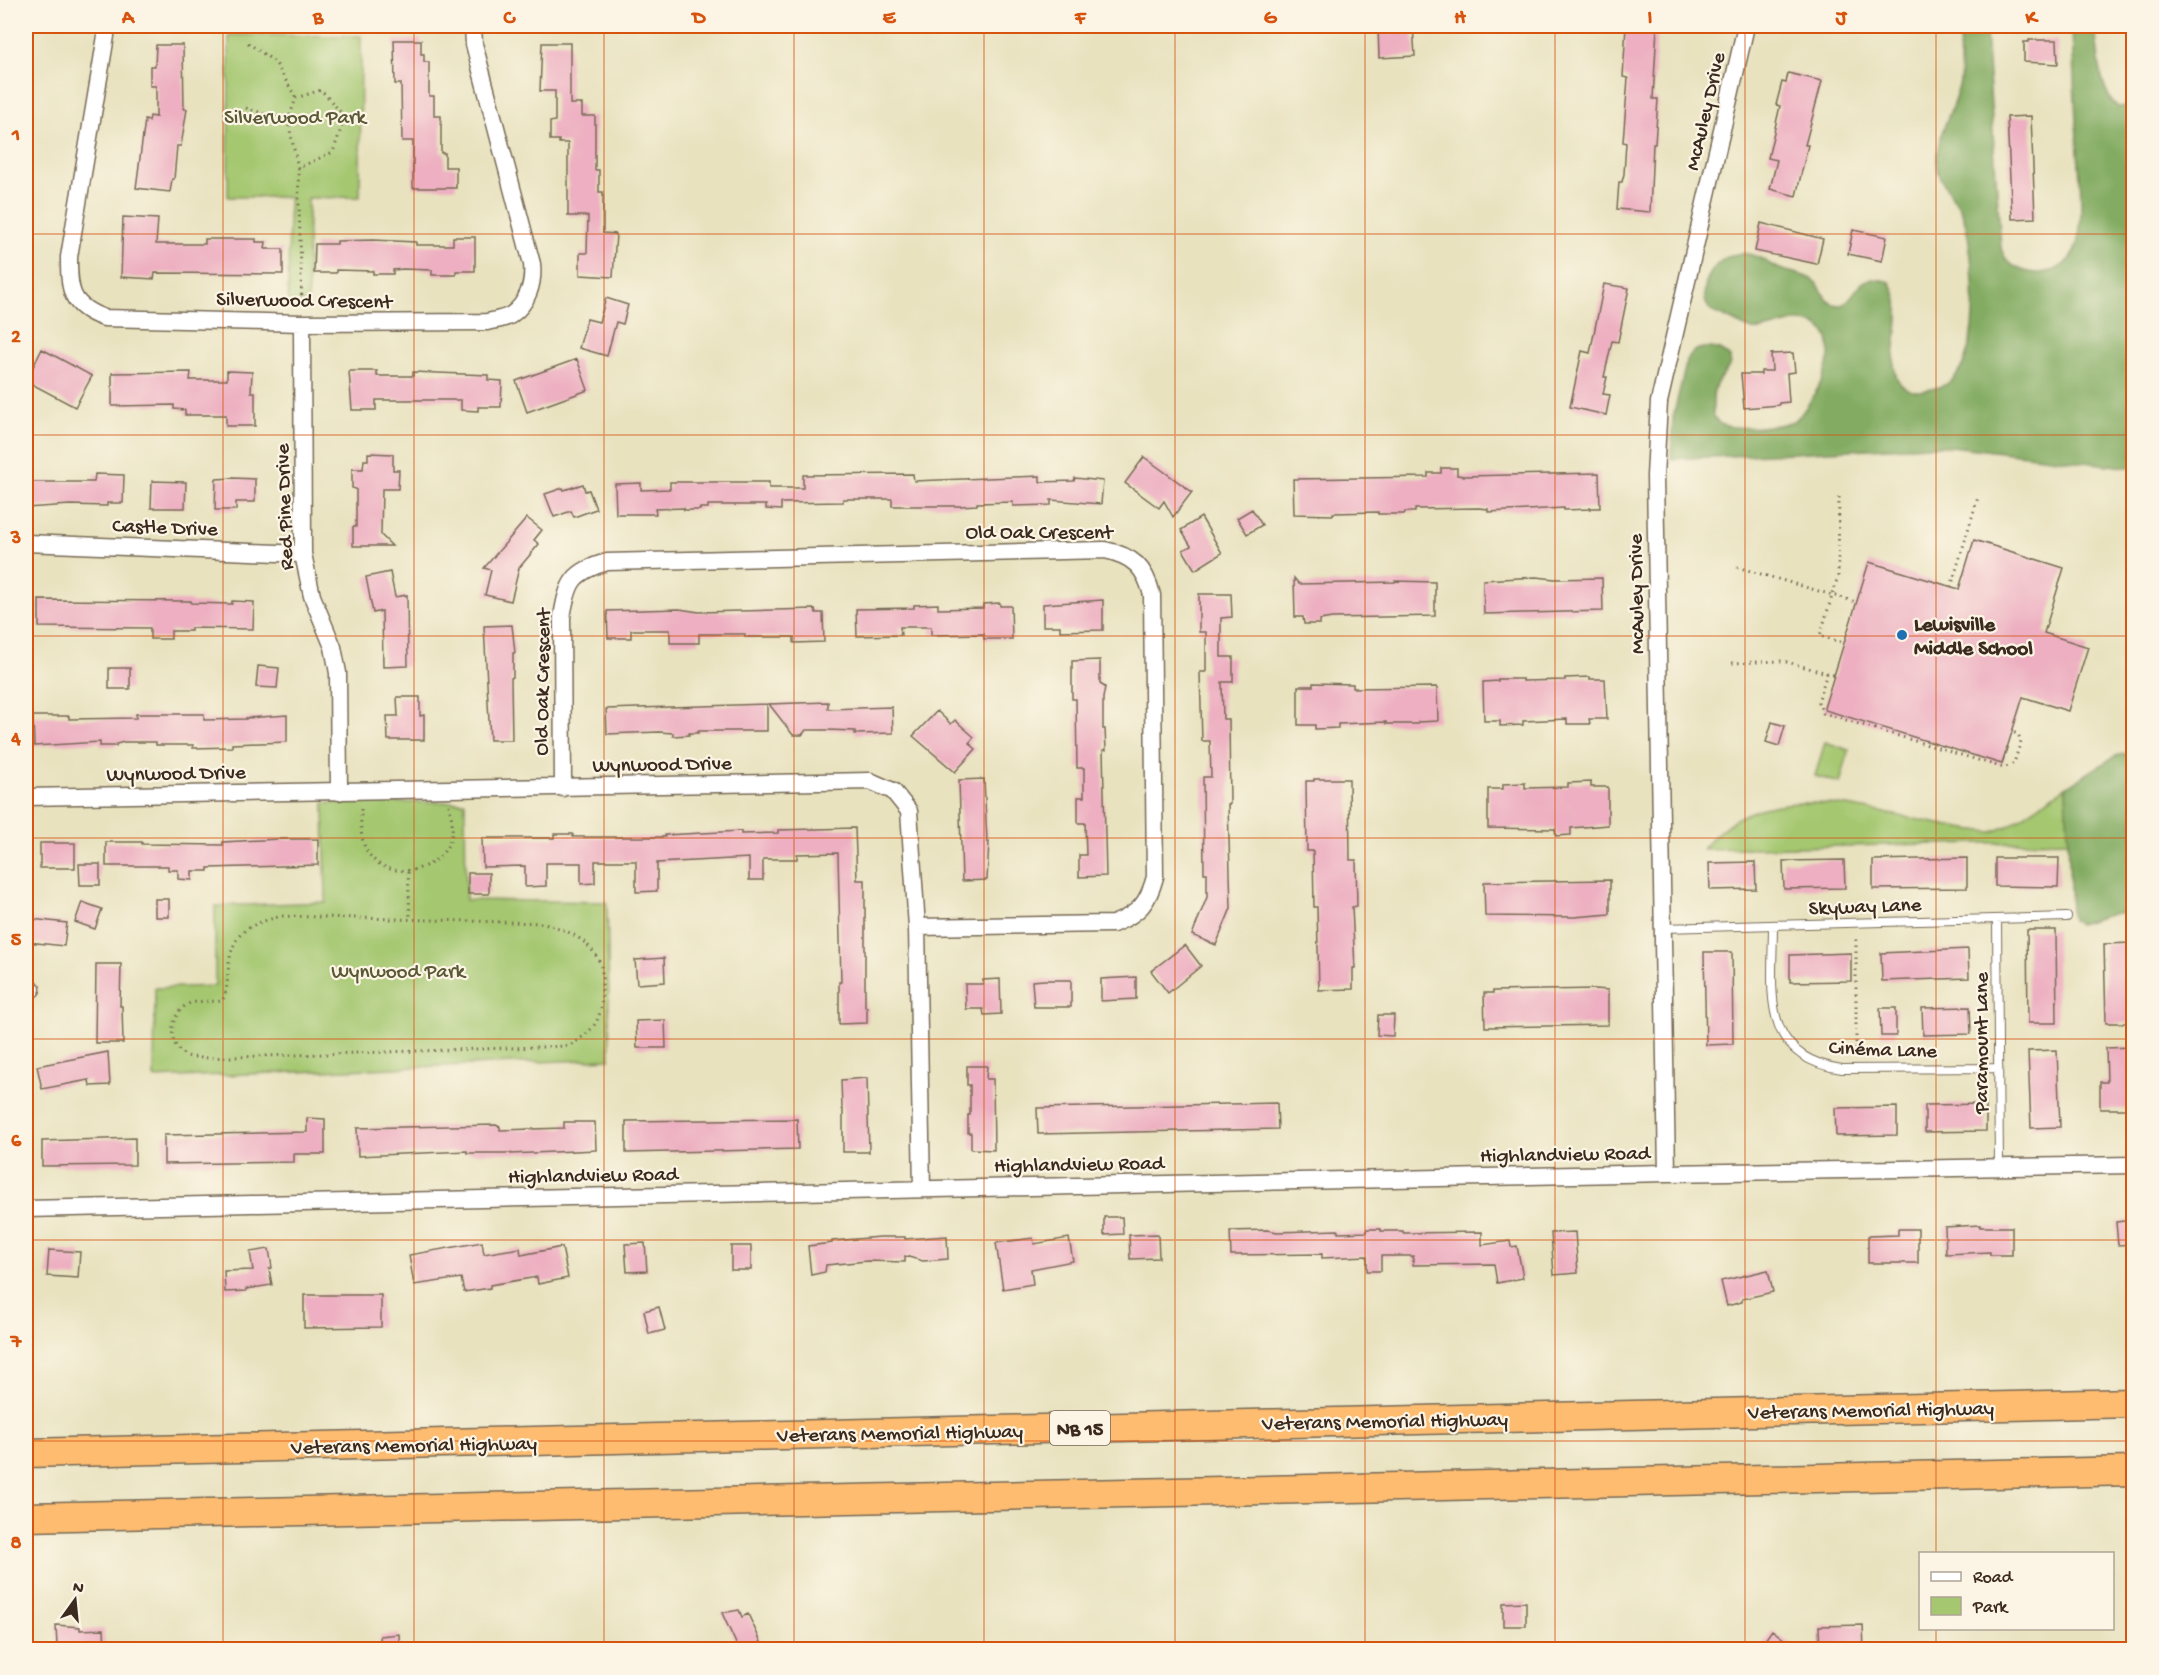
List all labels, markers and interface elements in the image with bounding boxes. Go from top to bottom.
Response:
text: A [121,8,136,31]
text: B [312,8,324,31]
text: C [503,8,517,31]
text: D [690,8,706,31]
text: E [883,8,897,31]
text: F [1074,8,1087,31]
text: G [1264,8,1278,31]
text: H [1454,8,1466,31]
text: I [1648,8,1653,31]
text: J [1835,8,1848,31]
text: K [2024,8,2039,31]
street label: McAuley Drive [1682,49,1733,173]
park label: Silverwood Park [224,107,369,132]
text: 1 [11,125,20,148]
street label: Silverwood Crescent [216,288,394,317]
text: 2 [11,327,21,350]
street label: Red Pine Drive [272,442,301,571]
street label: Castle Drive [112,515,219,544]
street label: Old Oak Crescent [965,522,1115,547]
text: 3 [10,528,21,551]
street label: McAuley Drive [1625,532,1652,654]
street label: Old Oak Crescent [531,606,558,756]
place label: Lewisville Middle School [1914,614,2033,663]
marker: Lewisville Middle School [1895,628,1909,642]
text: 4 [10,729,21,752]
street label: Wynwood Drive [592,753,733,780]
street label: Wynwood Drive [106,762,247,789]
street label: Skyway Lane [1808,894,1923,923]
text: 5 [11,930,22,953]
park label: Wynwood Park [331,961,467,986]
street label: Paramount Lane [1971,971,1996,1115]
street label: Cinéma Lane [1828,1037,1939,1066]
text: 6 [11,1131,22,1154]
street label: Highlandview Road [1480,1142,1652,1170]
street label: Highlandview Road [994,1152,1166,1180]
street label: Highlandview Road [508,1163,680,1191]
text: 7 [10,1332,23,1355]
street label: Veterans Memorial Highway [1747,1398,1994,1427]
street label: Veterans Memorial Highway [1261,1409,1508,1438]
road number: NB 15 [1050,1411,1110,1445]
street label: Veterans Memorial Highway [776,1421,1023,1450]
street label: Veterans Memorial Highway [290,1433,537,1462]
text: 8 [11,1533,22,1556]
legend [1919,1552,2114,1630]
text: Road [1973,1568,2014,1589]
north arrow [45,1570,105,1630]
text: N [70,1578,86,1600]
text: Park [1972,1598,2009,1619]

